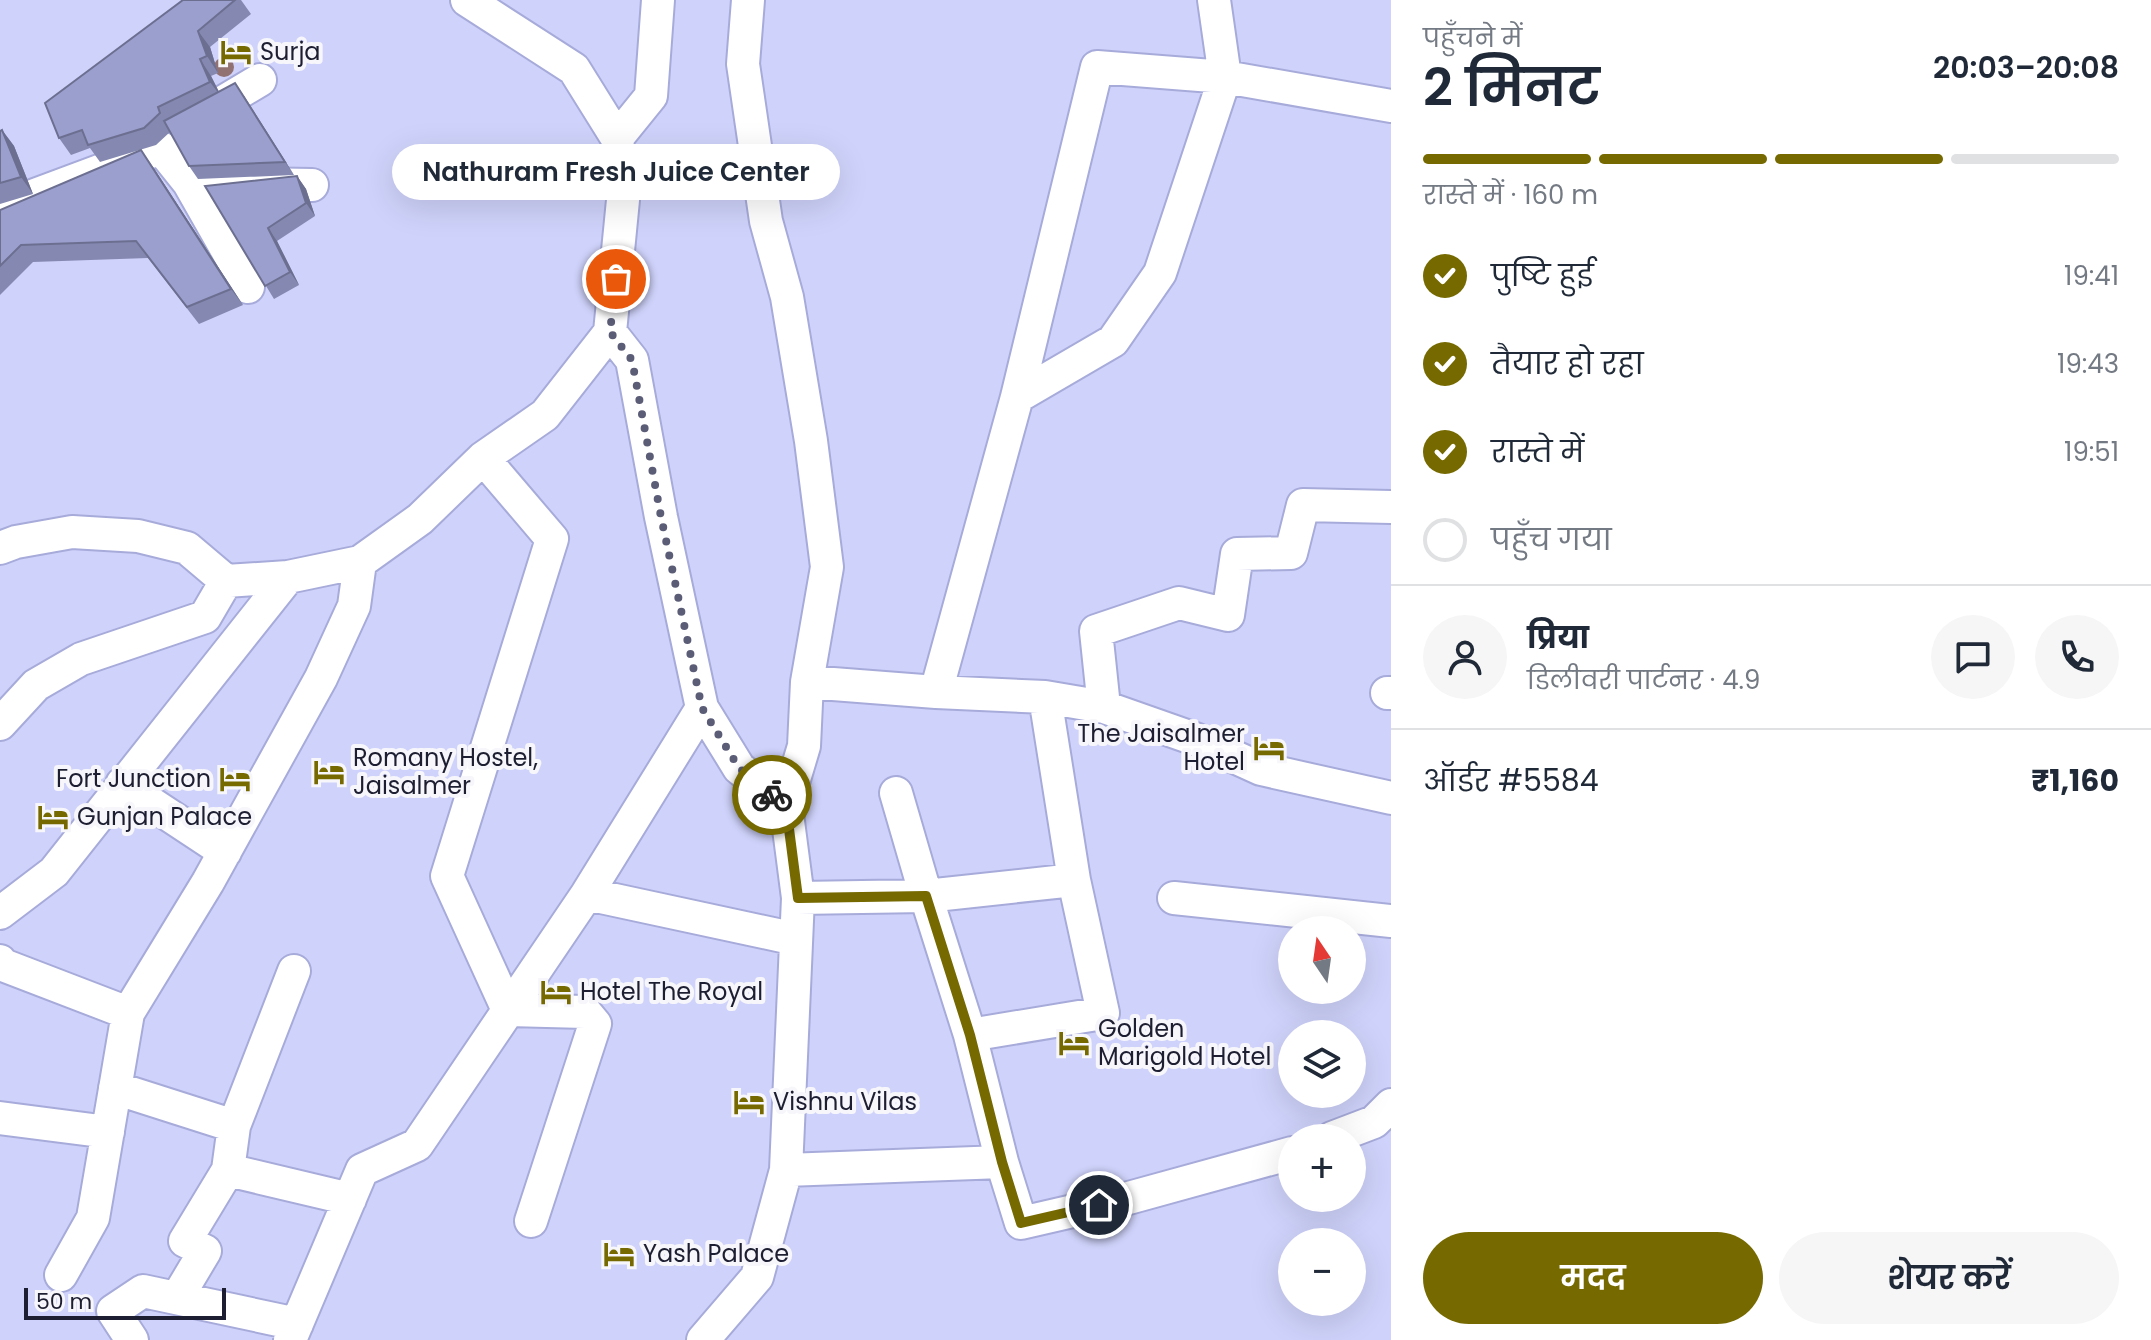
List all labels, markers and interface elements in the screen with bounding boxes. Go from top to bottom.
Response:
text: पहुँचने में [1423,20,1522,56]
hotel icon: Surja [219,35,253,69]
place label: Surja [260,35,321,68]
text: 20:03–20:08 [1933,46,2119,89]
text: 2 मिनट [1423,51,1600,124]
callout: Nathuram Fresh Juice Center [392,143,840,199]
text: Nathuram Fresh Juice Center [422,154,810,190]
text: रास्ते में · 160 m [1423,177,1598,213]
pin [582,245,650,313]
icon: check [1423,254,1467,298]
text: पुष्टि हुई [1491,254,1594,297]
icon: bag [594,257,638,301]
text: 19:41 [2064,258,2119,294]
icon: check [1423,342,1467,386]
text: तैयार हो रहा [1491,342,1644,385]
text: 19:43 [2057,346,2119,382]
icon: check [1423,430,1467,474]
text: रास्ते में [1491,430,1584,473]
text: 19:51 [2064,434,2119,470]
text: पहुँच गया [1491,518,1612,561]
button: person [1423,615,1507,699]
button: chat [1931,615,2015,699]
button: phone [2035,615,2119,699]
text: प्रिया [1527,616,1589,659]
text: डिलीवरी पार्टनर · 4.9 [1527,662,1760,698]
place label: The Jaisalmer Hotel [1077,717,1245,778]
hotel icon: The Jaisalmer Hotel [1252,731,1286,765]
place label: Romany Hostel, Jaisalmer [353,741,538,802]
hotel icon: Romany Hostel, Jaisalmer [312,755,346,789]
courier [732,755,812,835]
text: ऑर्डर #5584 [1423,759,1599,802]
text: ₹1,160 [2031,759,2119,802]
place label: Fort Junction [56,762,211,795]
hotel icon: Fort Junction [218,762,252,796]
icon: bike [750,773,794,817]
hotel icon: Gunjan Palace [36,800,70,834]
place label: Gunjan Palace [77,800,252,833]
north arrow [1278,916,1366,1004]
map controls [1278,916,1366,1316]
hotel icon: Hotel The Royal [539,975,573,1009]
place label: Hotel The Royal [580,975,763,1008]
place label: Golden Marigold Hotel [1098,1012,1271,1073]
button: layers [1278,1020,1366,1108]
hotel icon: Golden Marigold Hotel [1057,1026,1091,1060]
hotel icon: Vishnu Vilas [732,1085,766,1119]
place label: Vishnu Vilas [773,1085,917,1118]
button: + [1278,1124,1366,1212]
pin [1065,1171,1133,1239]
icon: home [1077,1183,1121,1227]
button: − [1278,1228,1366,1316]
button: मदद [1423,1232,1763,1324]
button: शेयर करें [1779,1232,2119,1324]
hotel icon: Yash Palace [602,1237,636,1271]
place label: Yash Palace [643,1237,789,1270]
scale bar [24,1284,226,1320]
text: 50 m [36,1286,92,1317]

